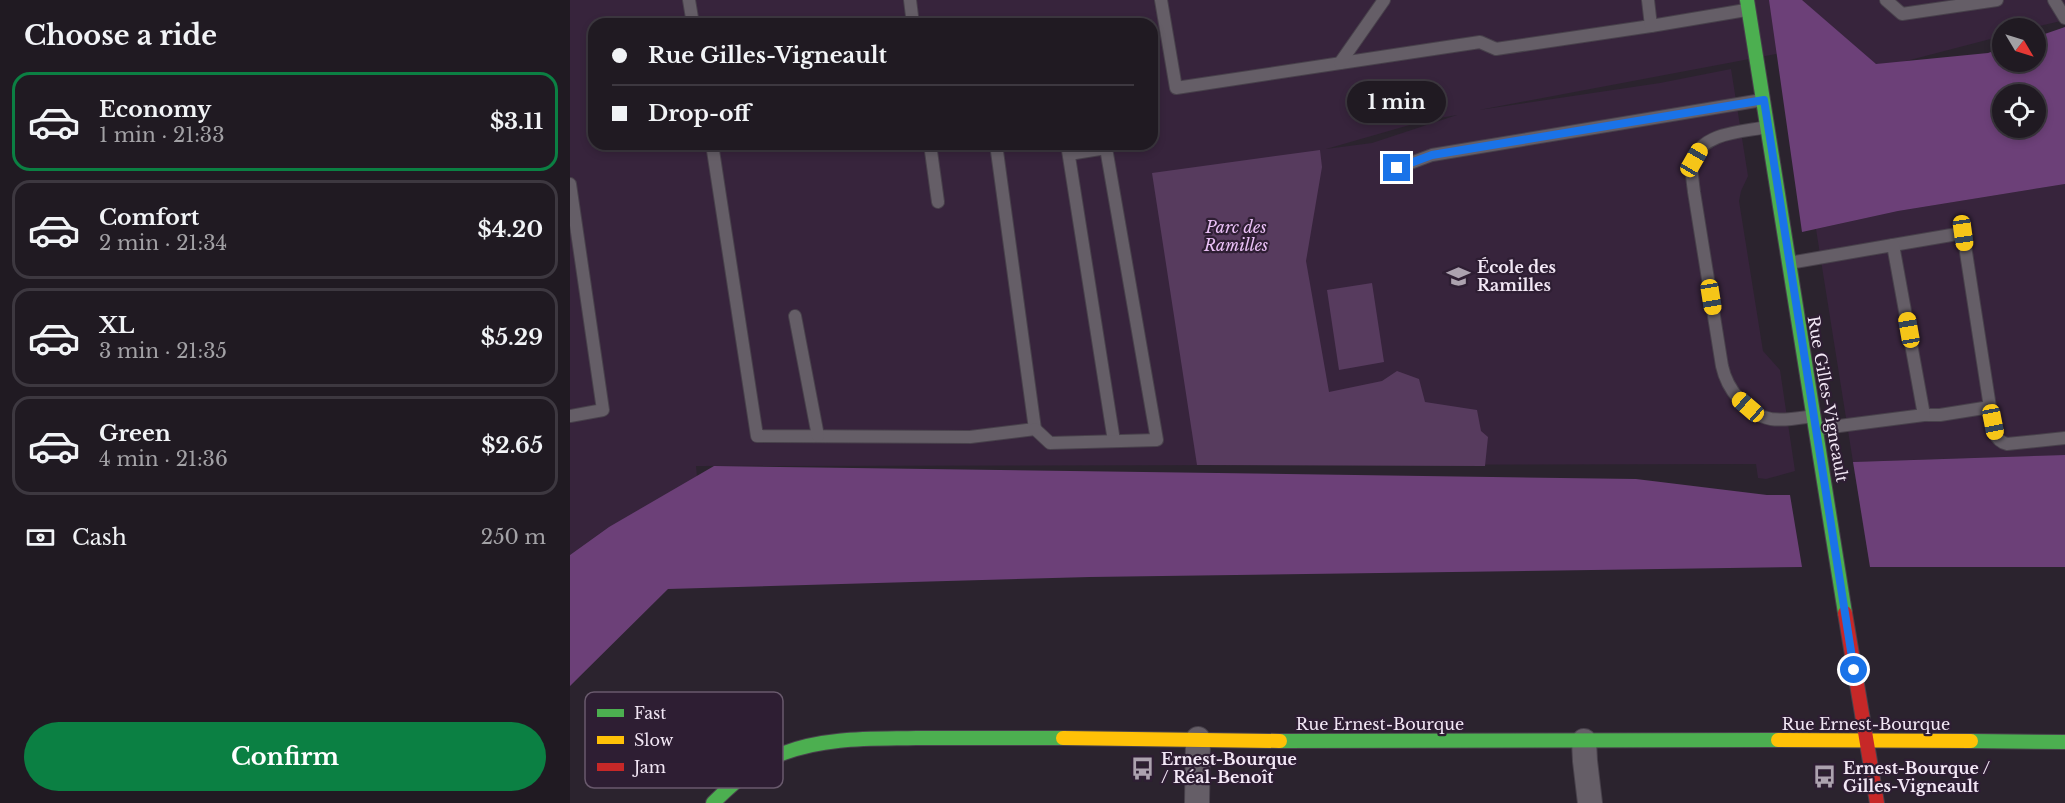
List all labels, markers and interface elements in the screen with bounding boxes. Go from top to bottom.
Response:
north arrow [1992,18,2046,72]
map controls [1992,18,2046,138]
text: Choose a ride [24,19,217,52]
text: Rue Gilles-Vigneault [648,42,887,69]
callout: 1 min [1348,81,1446,123]
button: locate [1992,84,2046,138]
text: 1 min [1368,90,1425,114]
icon: car [27,95,81,149]
text: Economy [99,96,211,123]
text: Drop-off [648,100,750,127]
text: $3.11 [490,108,543,135]
text: 1 min · 21:33 [99,123,224,147]
car [1677,140,1711,180]
route end [1383,154,1410,181]
icon: car [27,203,81,257]
text: Comfort [99,204,199,231]
car [1952,214,1974,252]
text: $4.20 [478,216,543,243]
park label: Parc des Ramilles [1203,217,1268,255]
text: 2 min · 21:34 [99,231,227,255]
place label: École des Ramilles [1477,257,1556,295]
school or university icon: École des Ramilles [1446,263,1472,289]
car [1699,278,1723,316]
icon: car [27,311,81,365]
car [1897,311,1921,349]
text: XL [99,312,134,339]
street label: Rue Gilles-Vigneault [1804,314,1852,484]
text: $5.29 [481,324,543,351]
text: 3 min · 21:35 [99,339,227,363]
car [1729,388,1767,426]
car [1981,403,2005,441]
icon: car [27,419,81,473]
text: Green [99,420,171,447]
text: $2.65 [481,432,543,459]
text: 4 min · 21:36 [99,447,228,471]
icon: cash [24,521,57,554]
text: Cash [72,524,127,551]
text: 250 m [481,525,546,549]
route start [1840,656,1867,683]
legend [585,692,783,788]
text: Fast [634,703,666,723]
street label: Rue Ernest-Bourque [1296,714,1464,734]
street label: Rue Ernest-Bourque [1782,714,1950,734]
button: Confirm [24,722,546,791]
text: Slow [634,730,674,750]
place label: Ernest-Bourque / Réal-Benoît [1161,749,1297,787]
bus stop icon: Ernest-Bourque / Réal-Benoît [1130,755,1156,781]
text: Jam [632,757,666,777]
place label: Ernest-Bourque / Gilles-Vigneault [1843,758,1990,796]
bus stop icon: Ernest-Bourque / Gilles-Vigneault [1812,764,1838,790]

